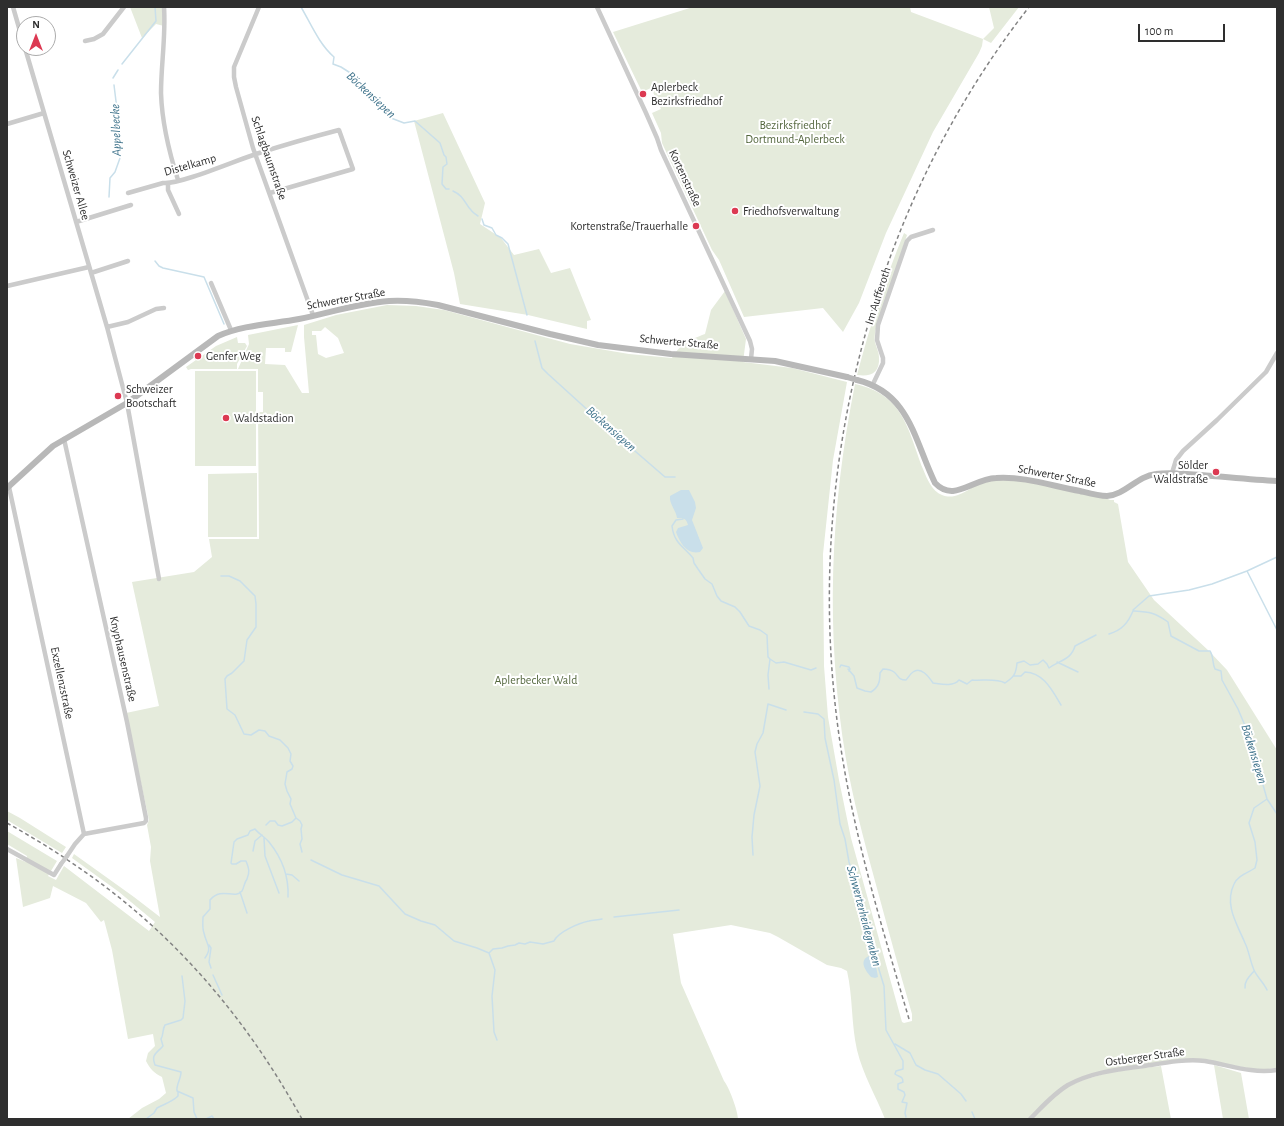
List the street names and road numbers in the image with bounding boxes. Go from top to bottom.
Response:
street label: Schlagbaumstraße [248,114,290,202]
street label: Kortenstraße [666,147,704,209]
street label: Schweizer Allee [59,148,93,222]
street label: Distelkamp [162,151,218,179]
street label: Im Aufferoth [862,265,894,327]
street label: Schwerter Straße [306,285,386,313]
street label: Schwerter Straße [639,331,719,353]
street label: Schwerter Straße [1017,461,1097,491]
street label: Knyphausenstraße [106,615,140,703]
street label: Exzellenzstraße [47,645,77,721]
street label: Ostberger Straße [1105,1044,1185,1070]

